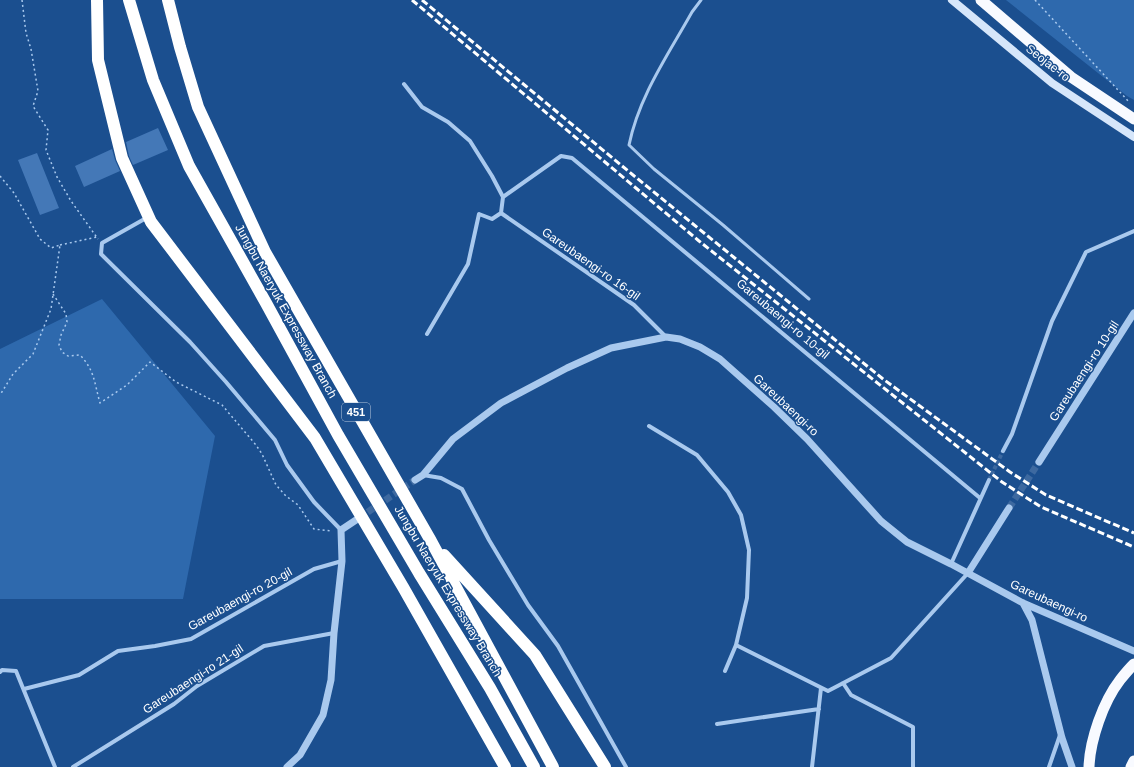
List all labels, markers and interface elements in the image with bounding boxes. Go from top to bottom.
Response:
street label: Seojae-ro [1023,41,1073,85]
street label: Jungbu Naeryuk Expressway Branch [232,222,340,400]
street label: Gareubaengi-ro 16-gil [539,225,643,303]
street label: Gareubaengi-ro 10-gil [734,276,832,362]
street label: Gareubaengi-ro 10-gil [1046,318,1122,424]
street label: Gareubaengi-ro [750,371,822,439]
road number: 451 [342,403,370,421]
street label: Jungbu Naeryuk Expressway Branch [391,503,505,679]
street label: Gareubaengi-ro 20-gil [186,565,294,633]
street label: Gareubaengi-ro [1008,577,1090,625]
street label: Gareubaengi-ro 21-gil [140,641,246,717]

